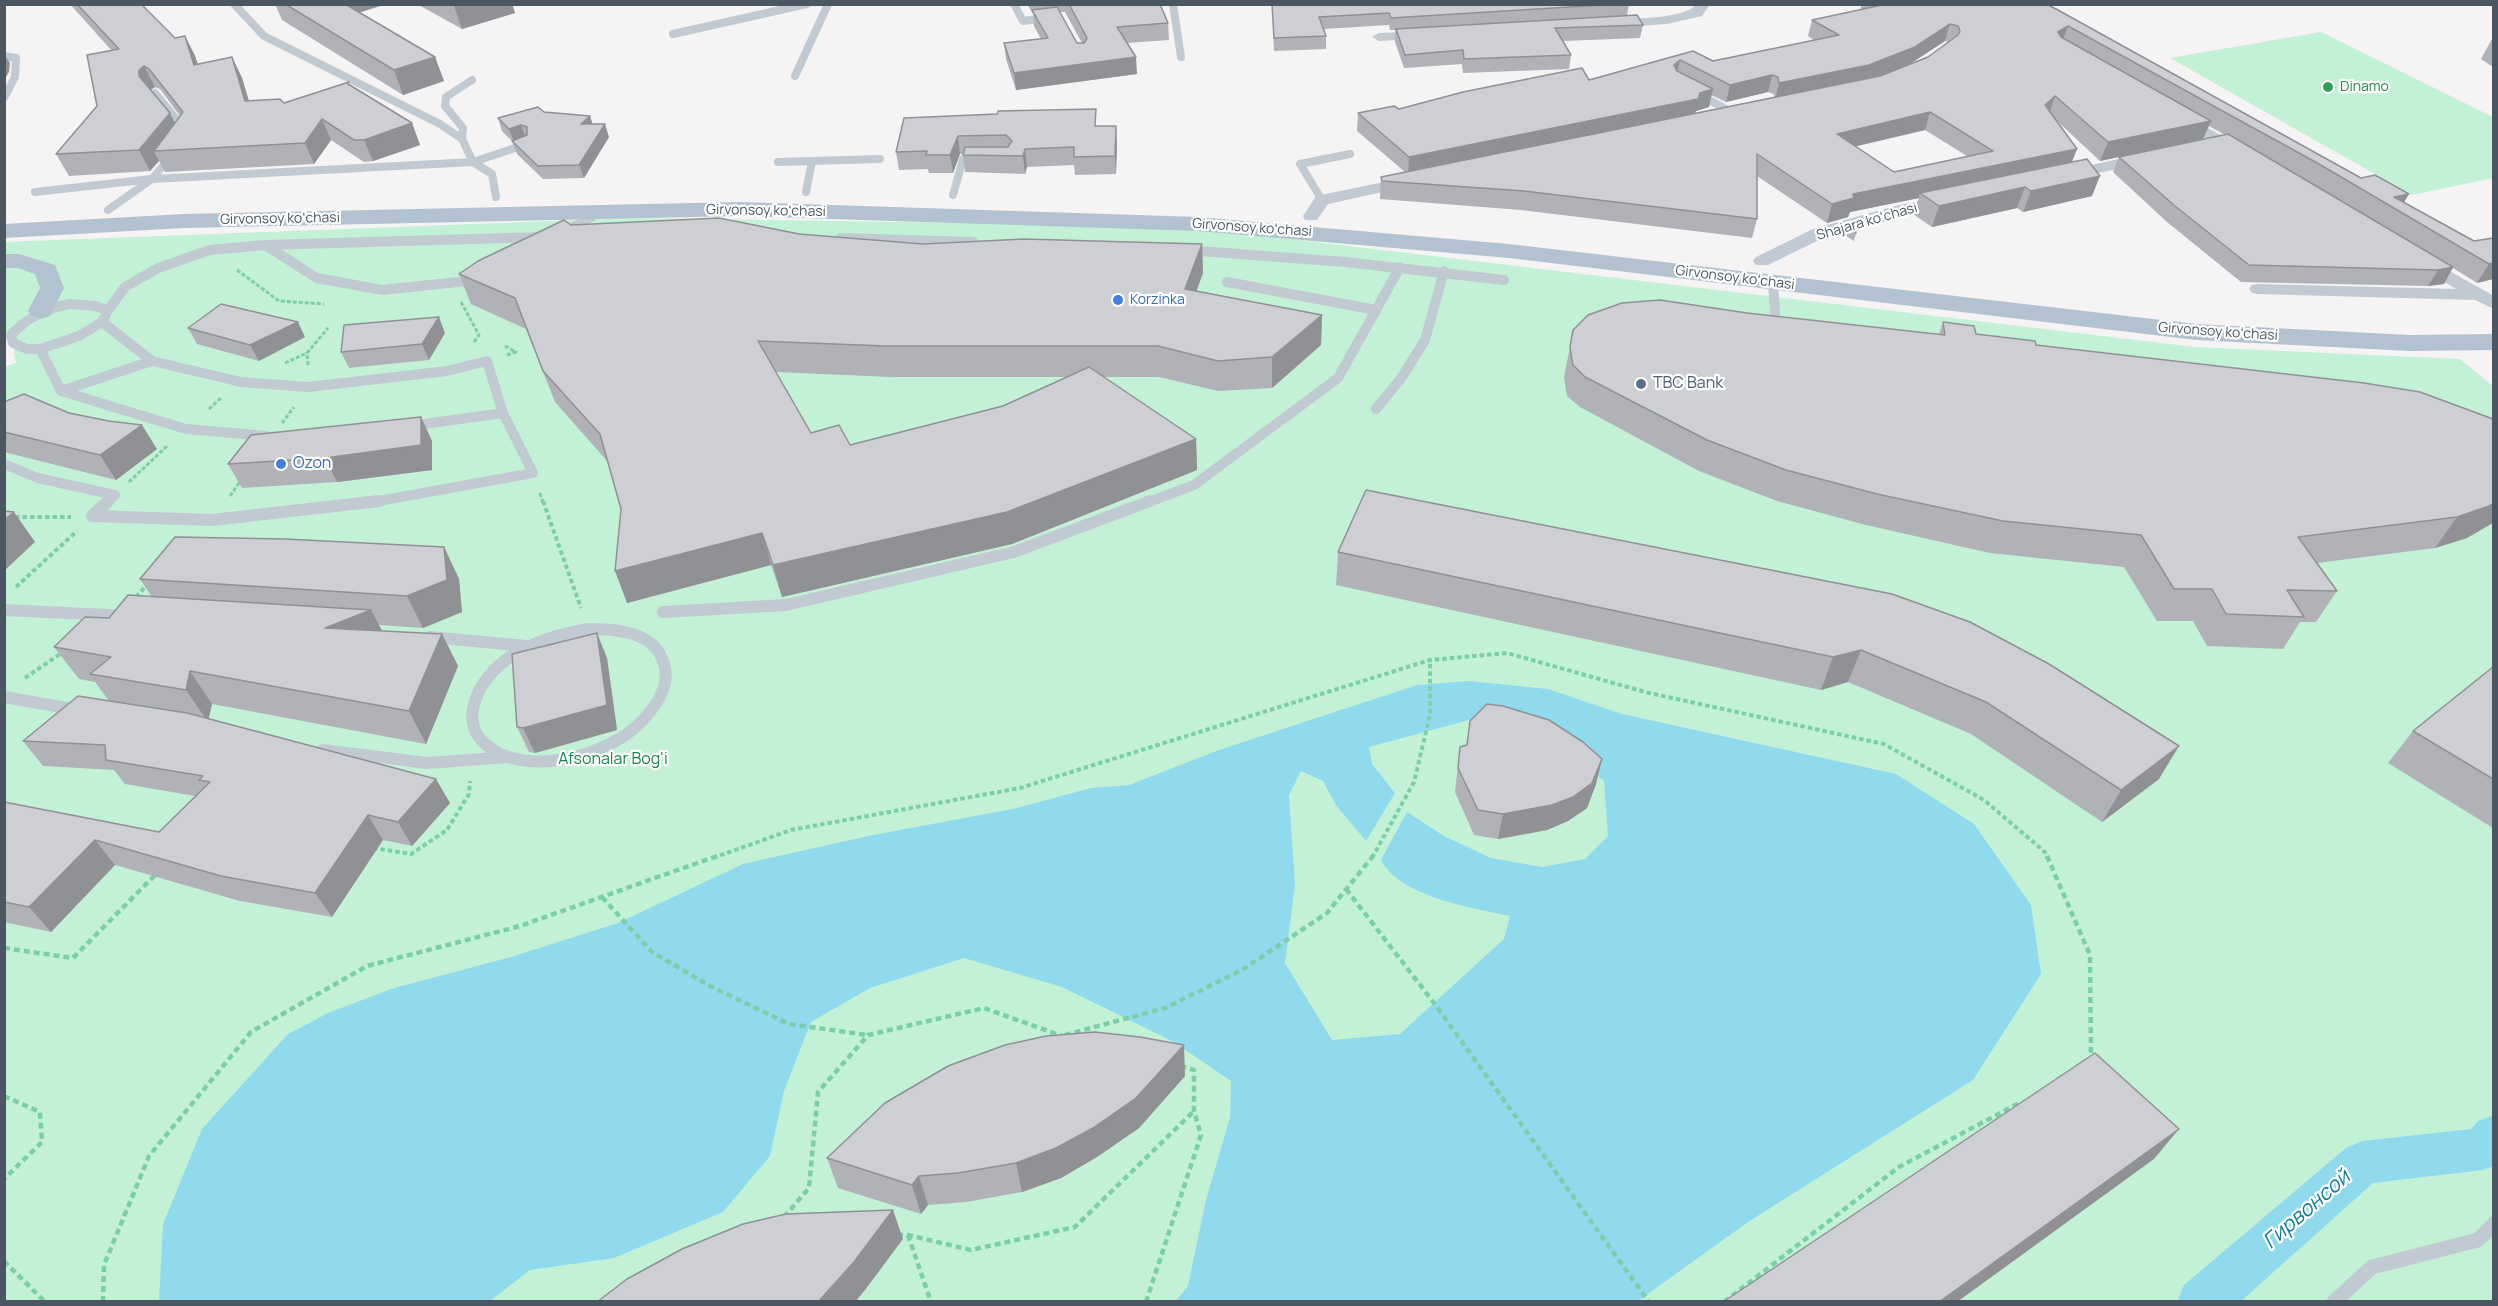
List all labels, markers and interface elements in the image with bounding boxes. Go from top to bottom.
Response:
place label: Dinamo [2340,79,2389,95]
marker: Dinamo [2321,80,2335,94]
street label: Shajara koʻchasi [1815,200,1919,244]
street label: Girvonsoy koʻchasi [706,202,826,220]
street label: Girvonsoy koʻchasi [220,210,340,228]
street label: Girvonsoy koʻchasi [1192,215,1312,241]
street label: Girvonsoy koʻchasi [1675,262,1795,294]
place label: Korzinka [1130,292,1185,308]
marker: Korzinka [1111,293,1125,307]
street label: Girvonsoy koʻchasi [2158,319,2278,345]
place label: TBC Bank [1653,374,1723,394]
marker: TBC Bank [1634,377,1648,391]
place label: Ozon [293,454,331,474]
marker: Ozon [274,457,288,471]
park label: Afsonalar Bog'i [558,750,668,770]
water label: Гирвонсой [2258,1165,2356,1255]

